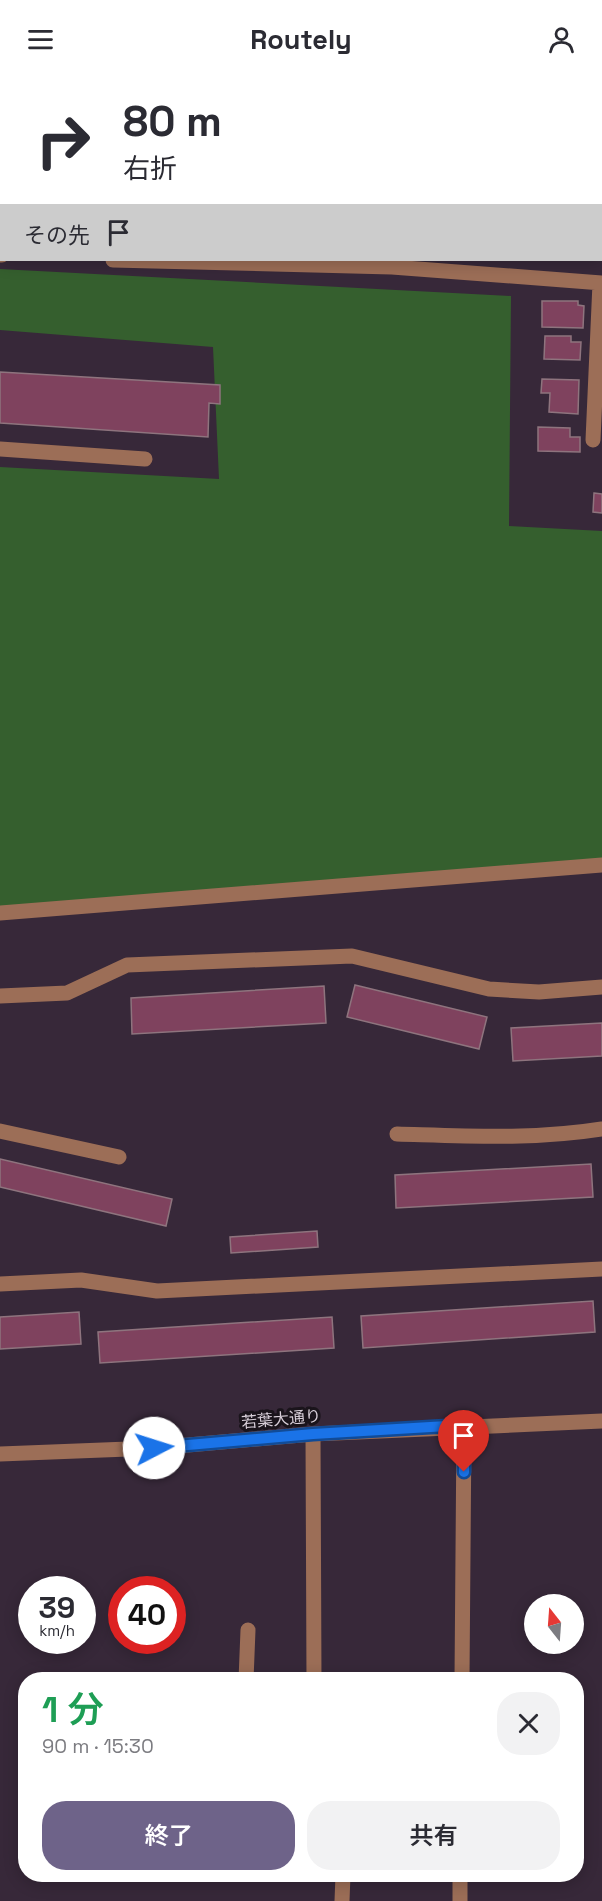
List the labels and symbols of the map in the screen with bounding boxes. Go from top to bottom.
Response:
street label: 若葉大通り [240,1405,322,1433]
pin [438,1410,489,1472]
position arrow [122,1416,186,1480]
speed limit sign: 40 [108,1576,186,1654]
north arrow [524,1594,584,1654]

